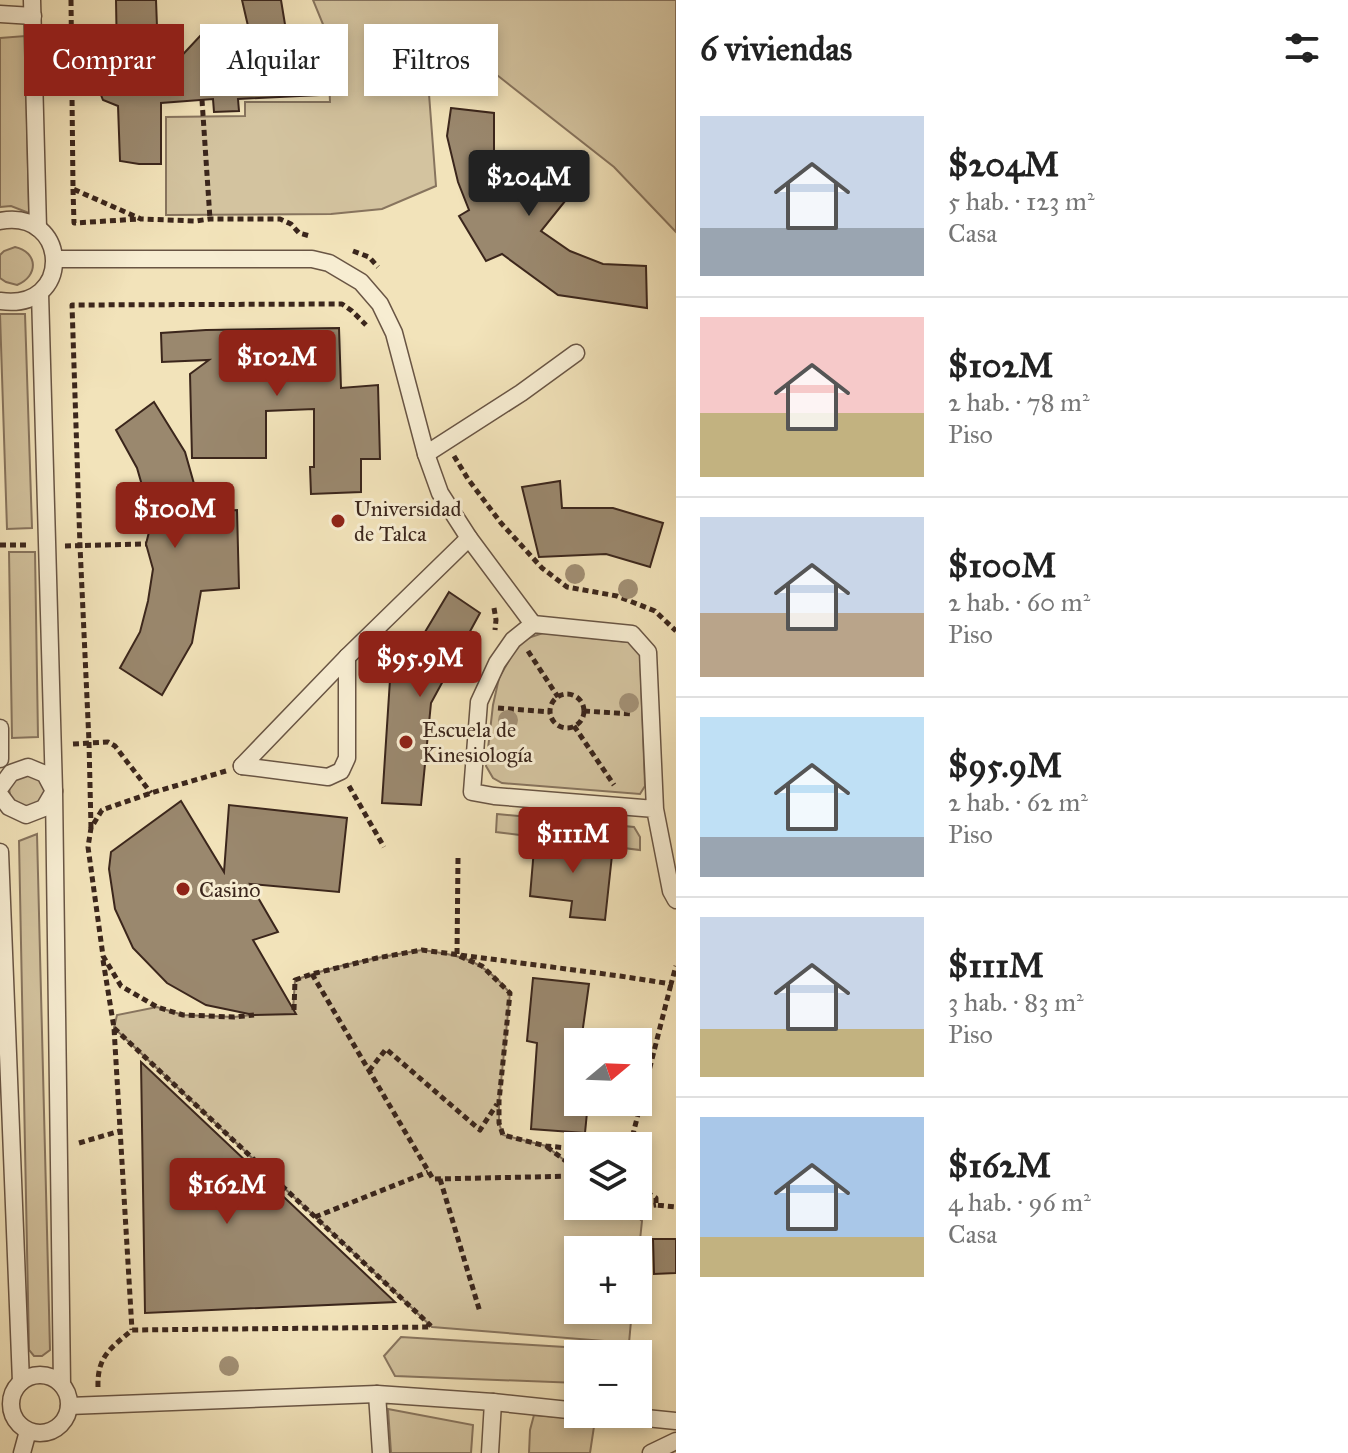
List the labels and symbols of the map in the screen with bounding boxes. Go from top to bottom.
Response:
pin: $204M [473,150,585,218]
pin: $102M [221,330,333,398]
pin: $100M [119,482,231,550]
place label: Universidad de Talca [354,495,462,547]
marker: Universidad de Talca [329,512,347,530]
pin: $95.9M [355,631,485,699]
place label: Escuela de Kinesiología [422,716,533,768]
marker: Escuela de Kinesiología [397,733,415,751]
pin: $111M [517,807,629,875]
place label: Casino [199,876,261,903]
marker: Casino [174,880,192,898]
north arrow [564,1028,652,1116]
pin: $162M [171,1158,283,1226]

